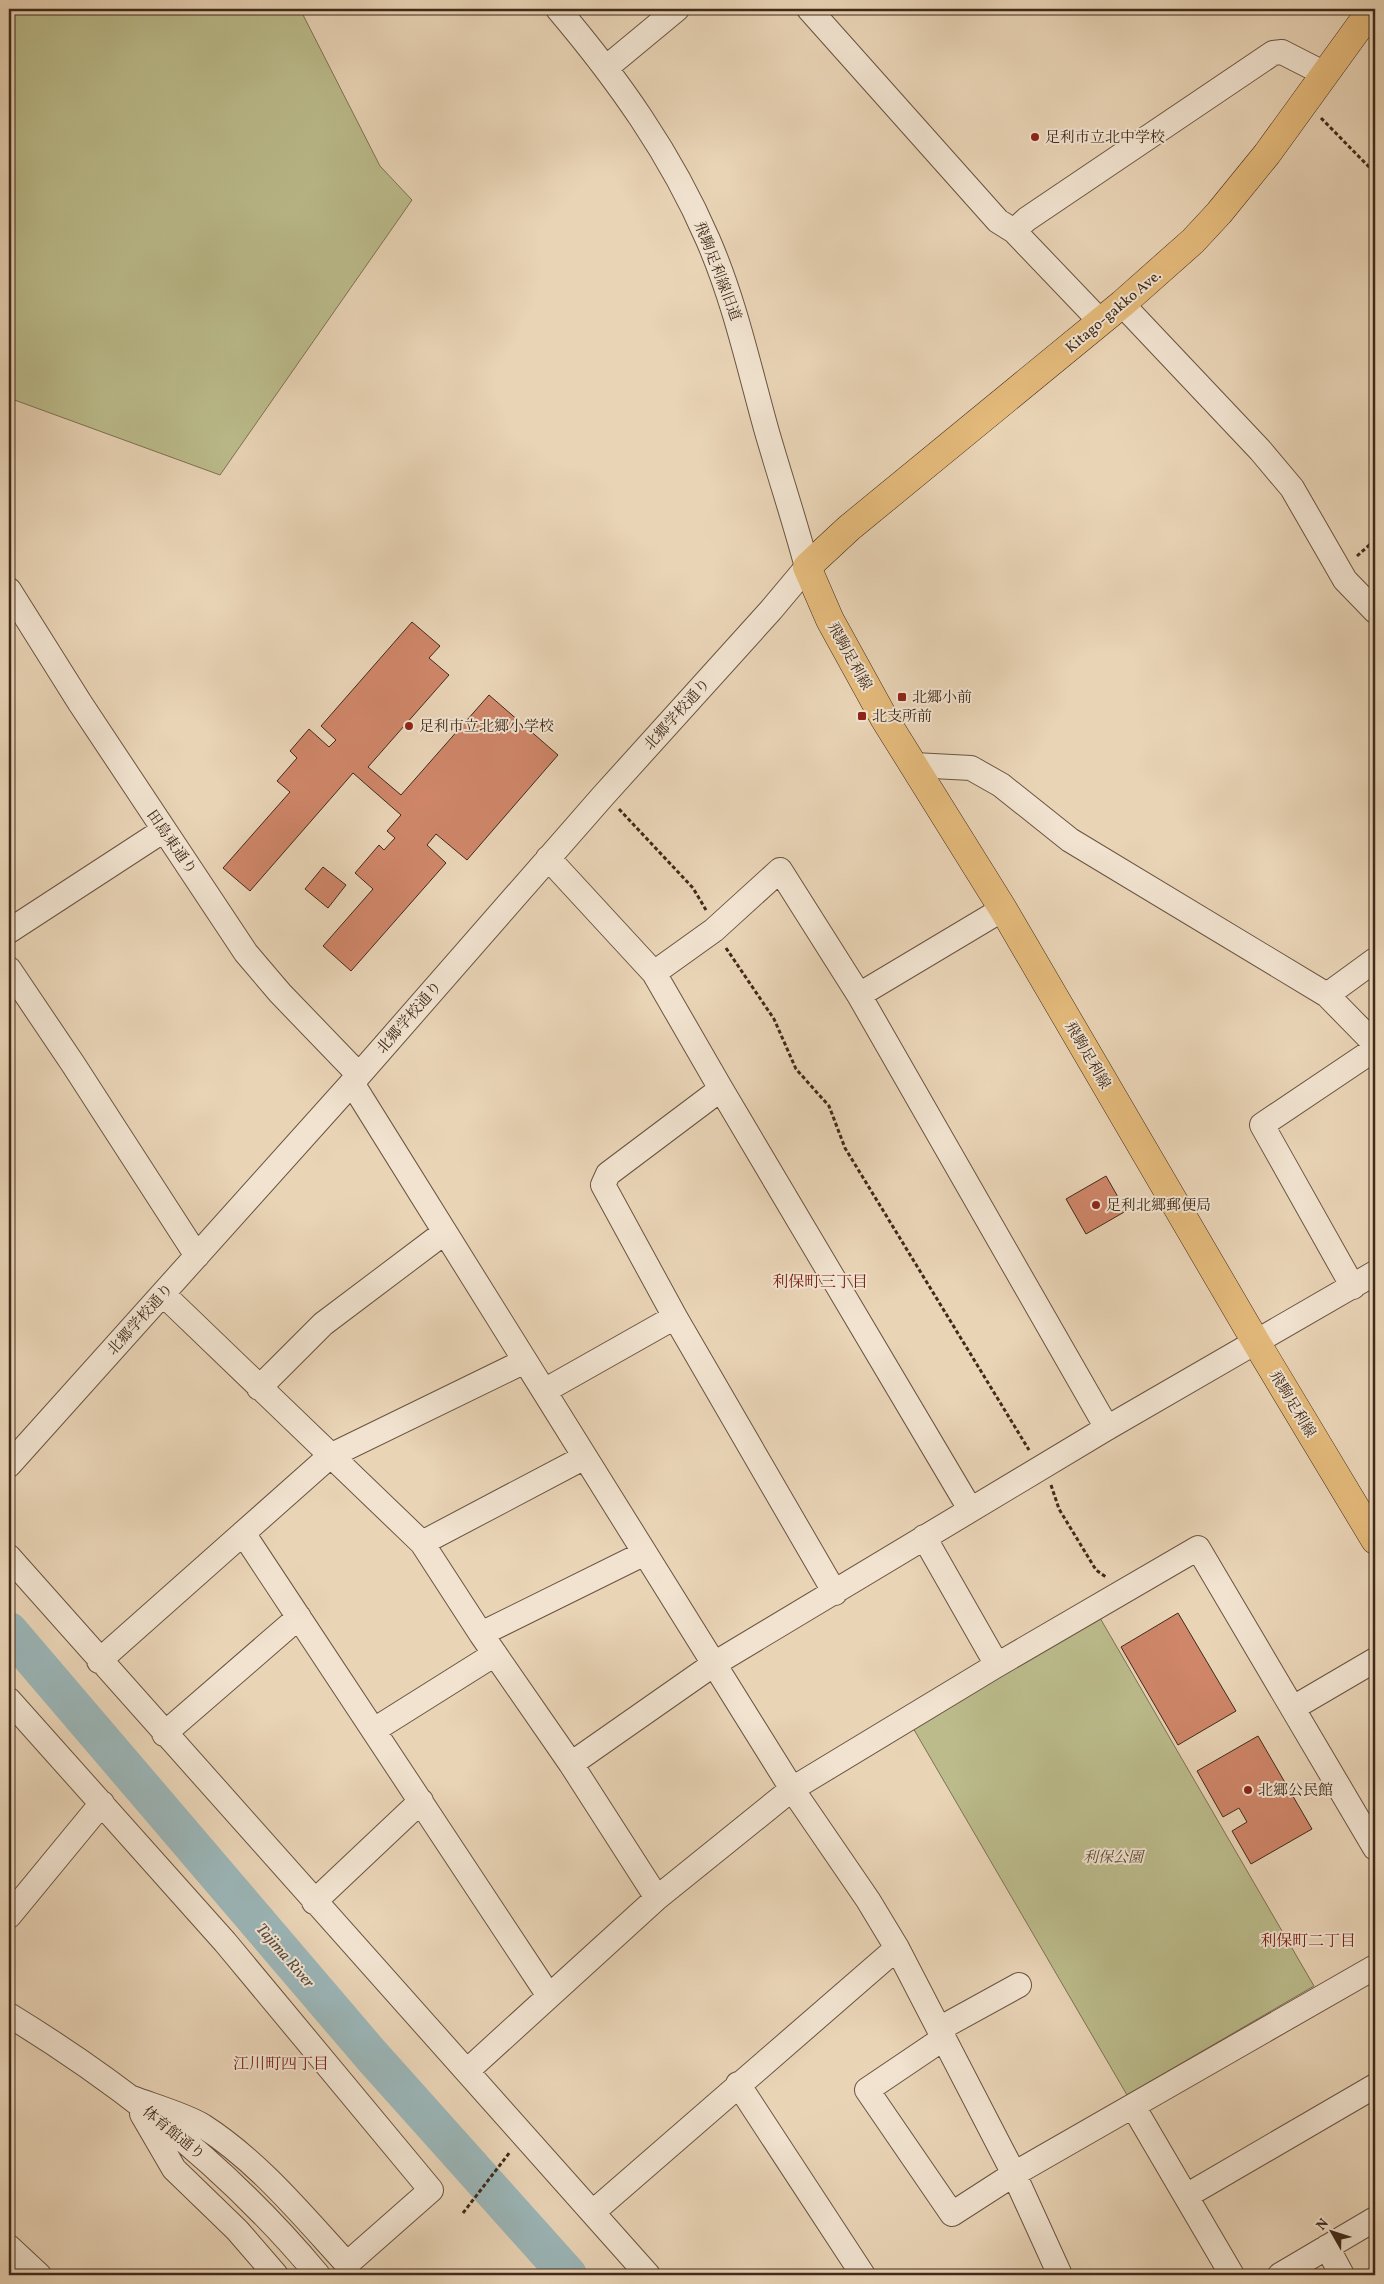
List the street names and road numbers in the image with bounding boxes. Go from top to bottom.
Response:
street label: 飛駒足利線旧道 [688,219,745,324]
street label: Kitago-gakko Ave. [1061,266,1167,359]
street label: 飛駒足利線 [821,619,876,695]
street label: 北郷学校通り [640,675,716,755]
street label: 田島東通り [141,806,201,880]
street label: 北郷学校通り [373,977,448,1059]
street label: 飛駒足利線 [1059,1018,1115,1093]
street label: 北郷学校通り [103,1280,179,1360]
street label: 飛駒足利線 [1263,1367,1320,1442]
street label: 体育館通り [137,2102,209,2166]

